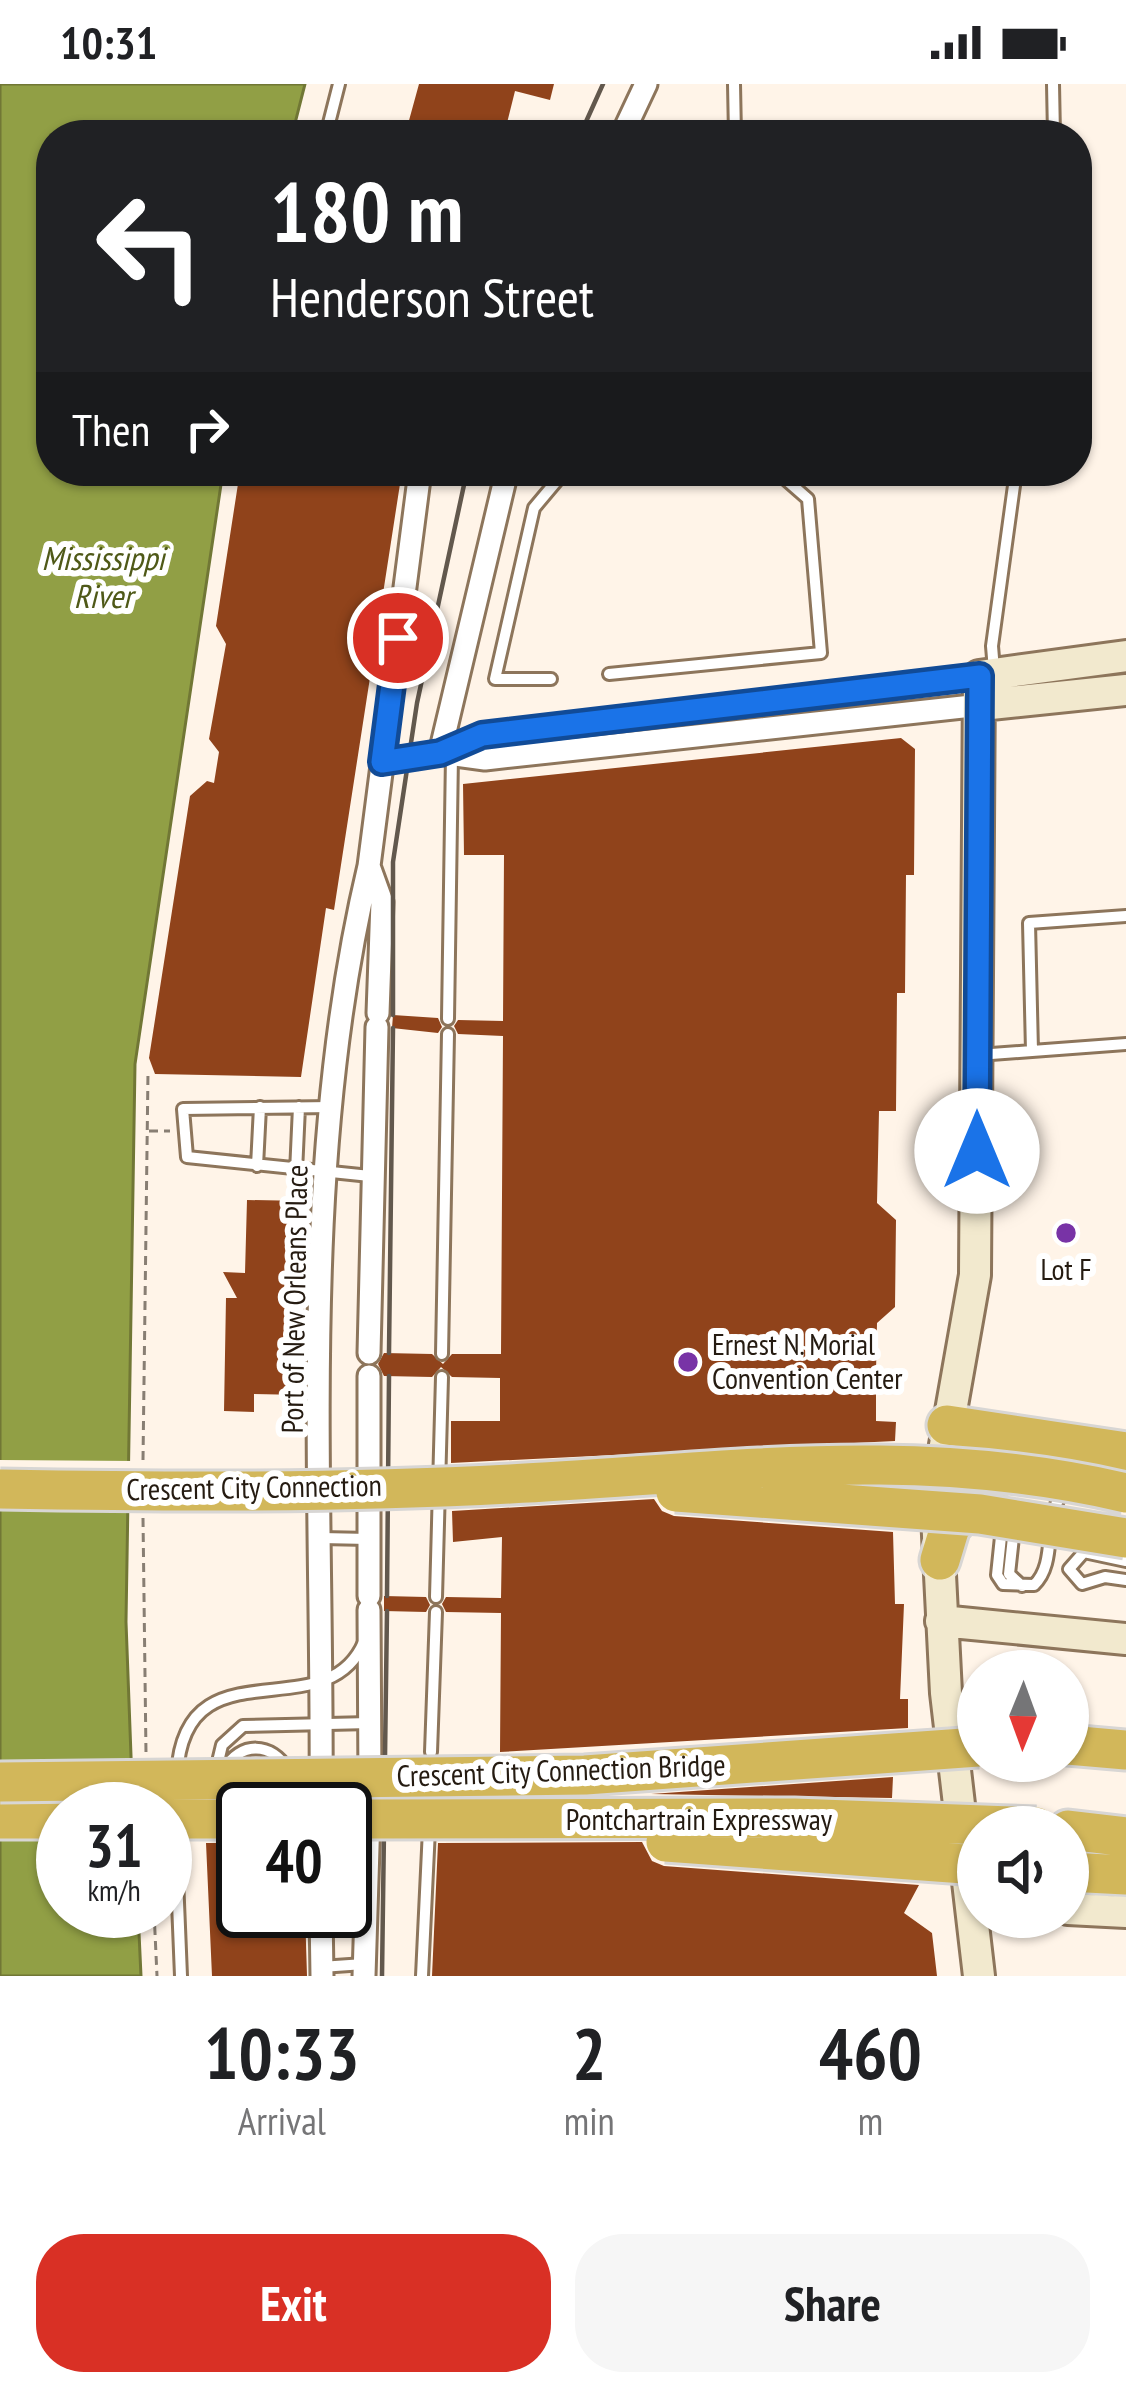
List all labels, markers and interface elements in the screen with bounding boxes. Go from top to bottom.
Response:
text: 10:31 [60,13,157,71]
text: 180 m [270,156,463,265]
icon: left [72,168,228,324]
text: Henderson Street [270,262,594,332]
icon: right [174,396,240,462]
text: Then [72,400,150,458]
water label: Mississippi River [42,536,168,617]
pin [347,587,449,689]
icon: arrive [365,605,431,671]
position arrow [914,1088,1040,1214]
street label: Port of New Orleans Place [272,1164,315,1434]
marker: Lot F [1053,1220,1079,1246]
place label: Lot F [1040,1249,1092,1288]
place label: Ernest N. Morial Convention Center [712,1324,903,1397]
marker: Ernest N. Morial Convention Center [675,1349,701,1375]
street label: Crescent City Connection [126,1465,382,1508]
north arrow [957,1650,1089,1782]
map controls [957,1650,1089,1938]
street label: Crescent City Connection Bridge [396,1744,726,1795]
speed limit sign: 40 [216,1782,372,1938]
street label: Pontchartrain Expressway [566,1799,833,1838]
text: 31 [85,1806,143,1884]
button: sound [957,1806,1089,1938]
text: km/h [87,1870,141,1909]
text: 10:33 [204,2006,360,2099]
text: 2 [572,2006,606,2099]
text: 460 [819,2006,922,2099]
text: Arrival [238,2095,326,2146]
text: min [564,2095,615,2146]
text: m [858,2095,883,2146]
button: Exit [36,2234,551,2372]
button: Share [575,2234,1090,2372]

